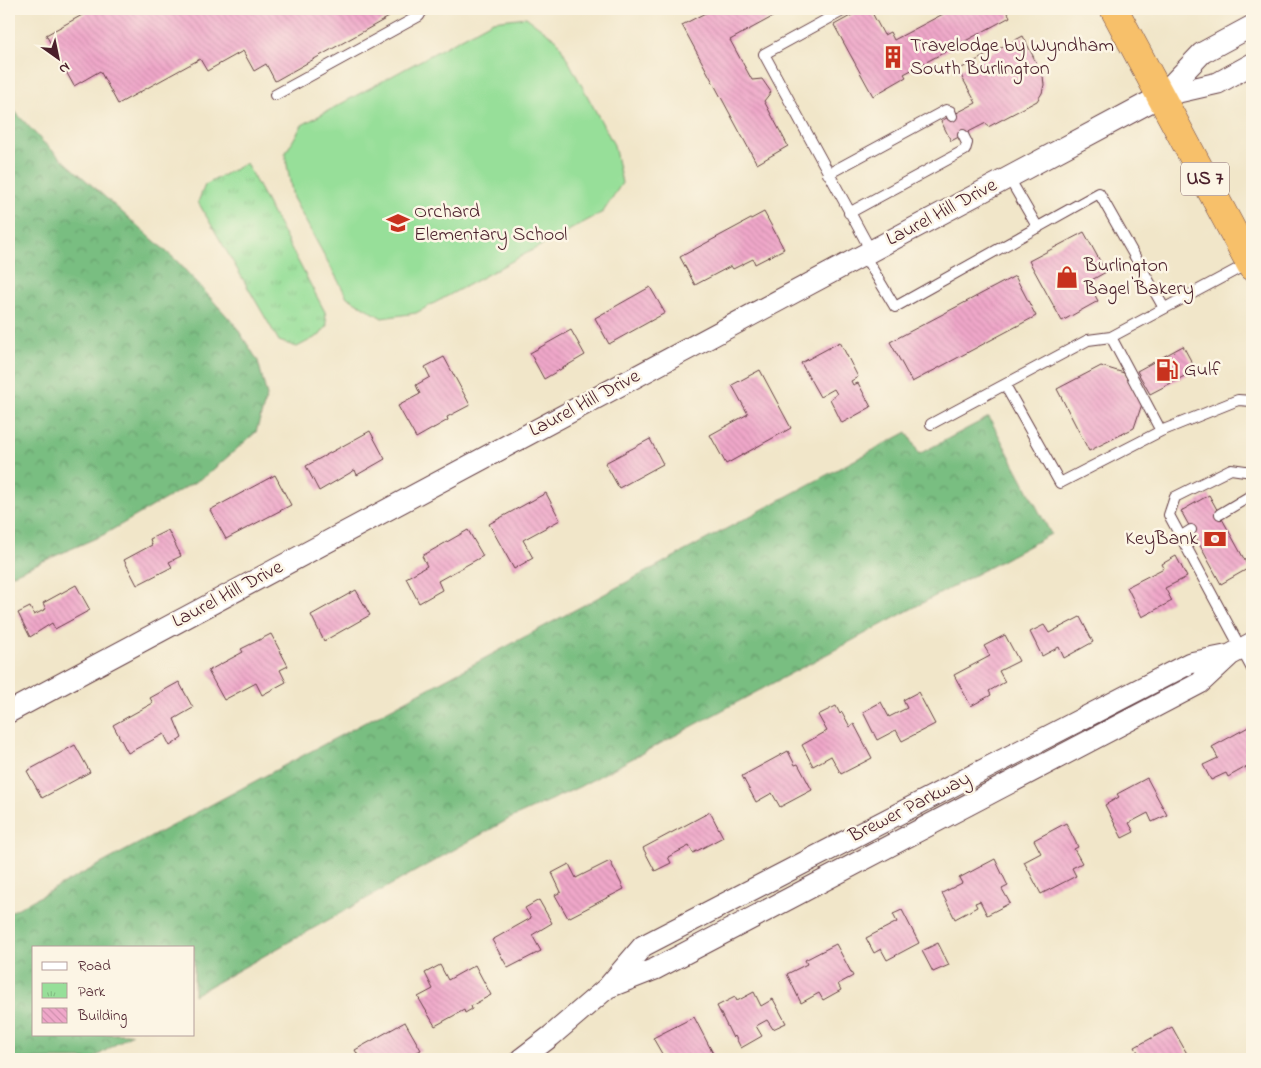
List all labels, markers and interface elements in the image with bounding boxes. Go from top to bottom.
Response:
north arrow [32,32,82,82]
place label: Travelodge by Wyndham South Burlington [910,32,1114,85]
building icon: Travelodge by Wyndham South Burlington [880,44,906,70]
text: N [55,56,74,79]
road number: US 7 [1181,162,1229,195]
street label: Laurel Hill Drive [881,172,1003,254]
place label: Orchard Elementary School [414,198,567,250]
school or university icon: Orchard Elementary School [385,210,411,236]
place label: Burlington Bagel Bakery [1083,252,1194,305]
shop icon: Burlington Bagel Bakery [1054,264,1080,290]
place label: Gulf [1184,356,1221,385]
fuel station icon: Gulf [1154,357,1180,383]
street label: Laurel Hill Drive [524,363,646,445]
place label: KeyBank [1125,525,1198,554]
bank icon: KeyBank [1202,526,1228,552]
street label: Laurel Hill Drive [167,554,289,636]
street label: Brewer Parkway [843,765,976,852]
legend [32,946,195,1036]
text: Road [78,955,111,977]
text: Park [78,981,106,1003]
text: Building [77,1005,127,1028]

